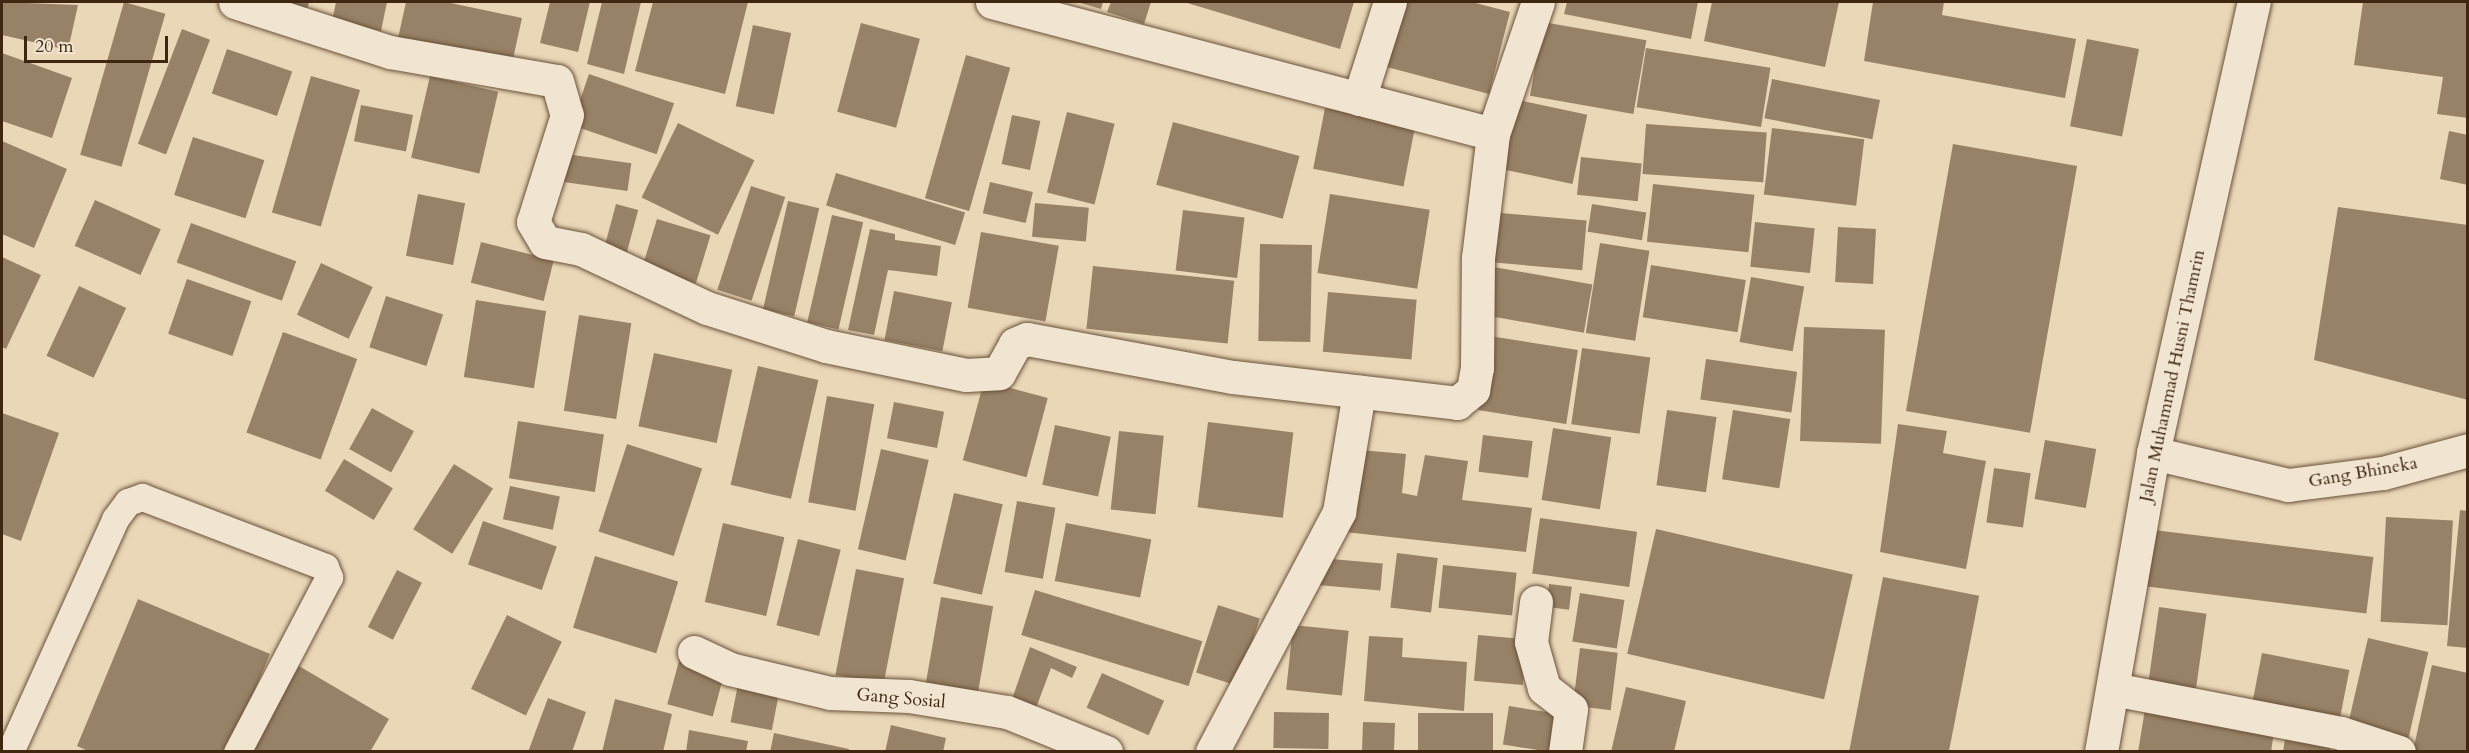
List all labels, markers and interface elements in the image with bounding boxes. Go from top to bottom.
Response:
scale bar [27,24,171,62]
text: 20 m [35,34,74,59]
street label: Jalan Muhammad Husni Thamrin [2136,248,2210,504]
street label: Gang Bhineka [2307,453,2419,493]
street label: Gang Sosial [856,684,946,714]

